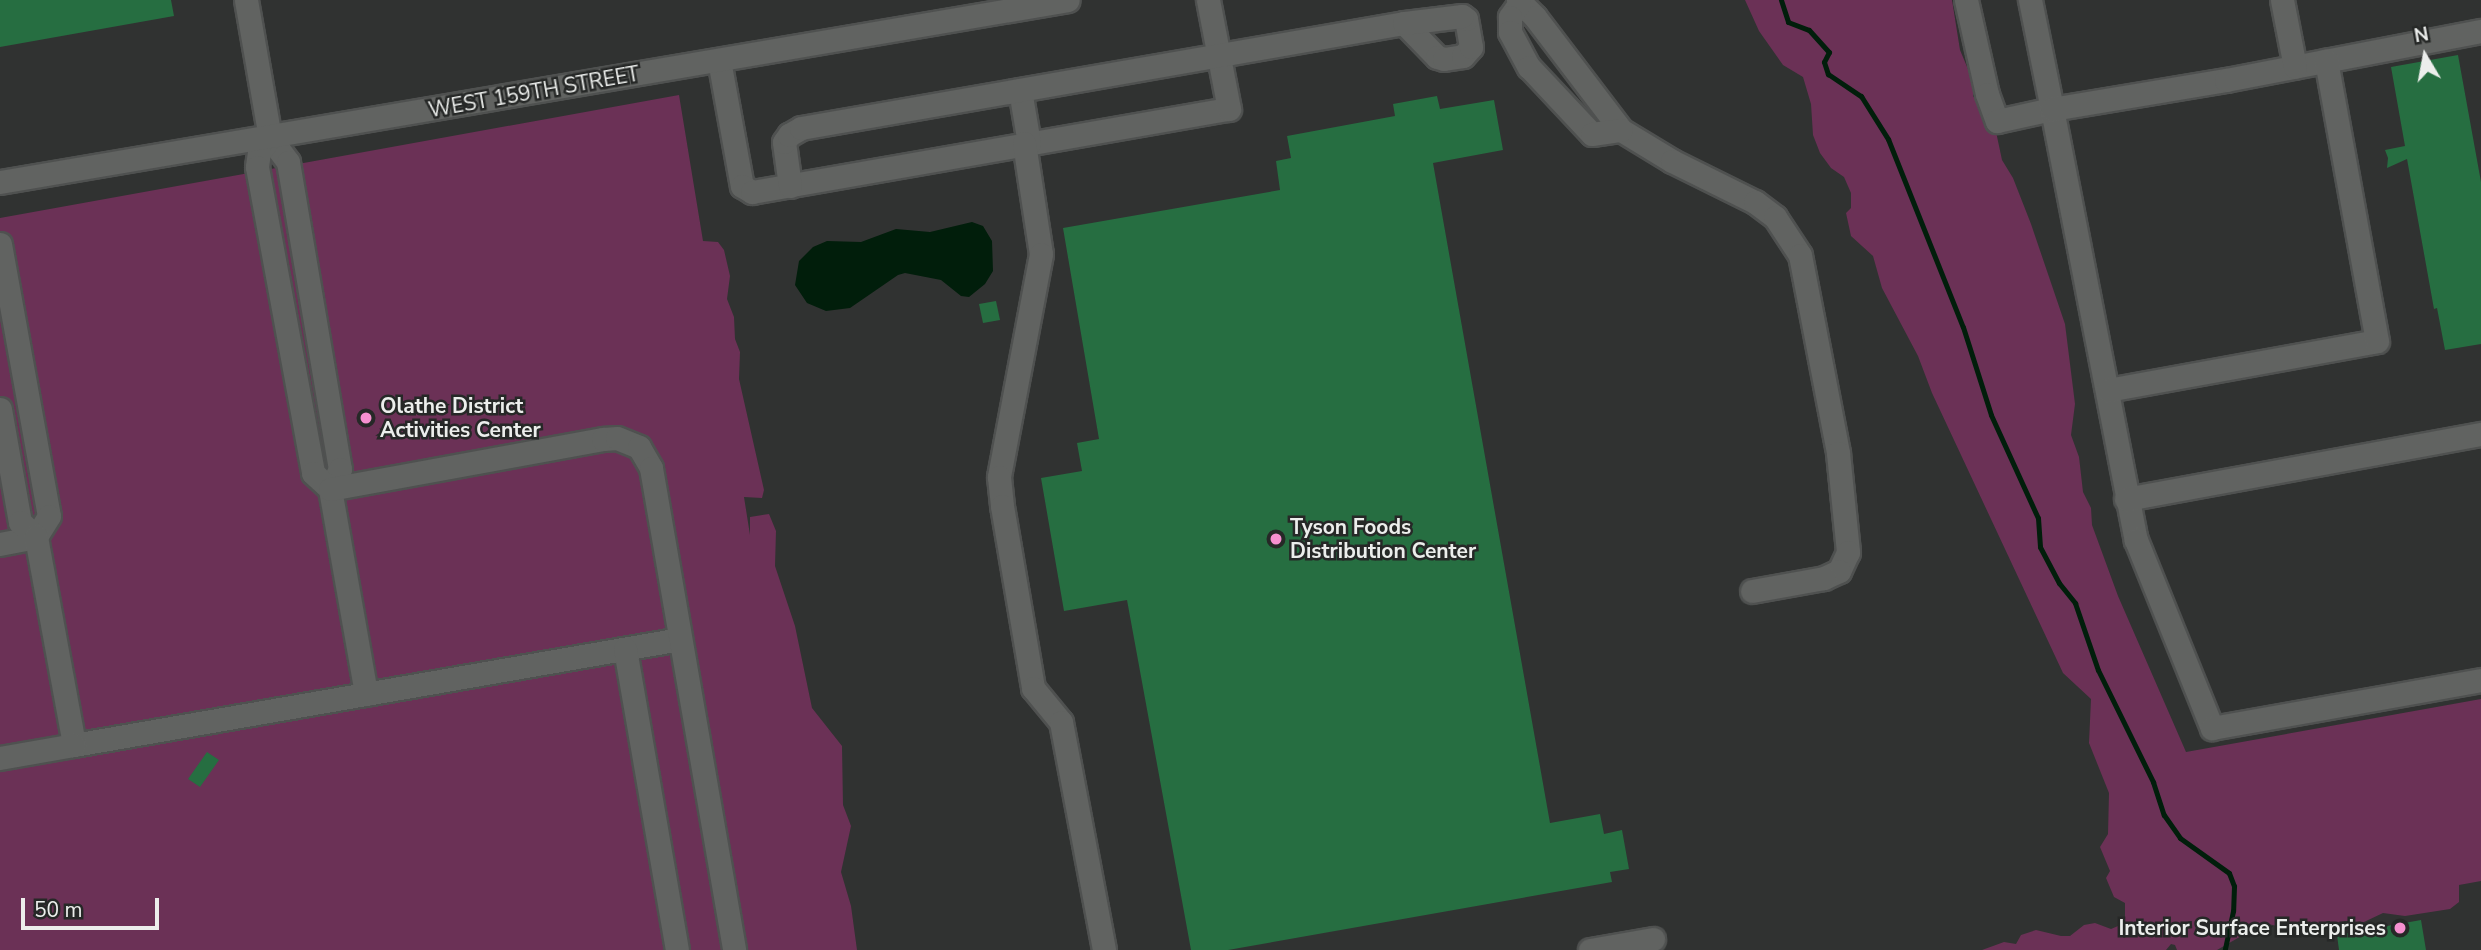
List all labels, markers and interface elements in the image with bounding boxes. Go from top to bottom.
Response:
north arrow [2390,21,2460,91]
text: N [2412,21,2431,49]
street label: WEST 159TH STREET [427,61,641,123]
place label: Olathe District Activities Center [380,393,541,443]
marker: Olathe District Activities Center [358,410,374,426]
place label: Tyson Foods Distribution Center [1290,514,1476,564]
marker: Tyson Foods Distribution Center [1268,531,1284,547]
scale bar [24,884,163,928]
text: 50 m [34,896,83,924]
place label: Interior Surface Enterprises [2118,915,2386,941]
marker: Interior Surface Enterprises [2392,920,2408,936]

